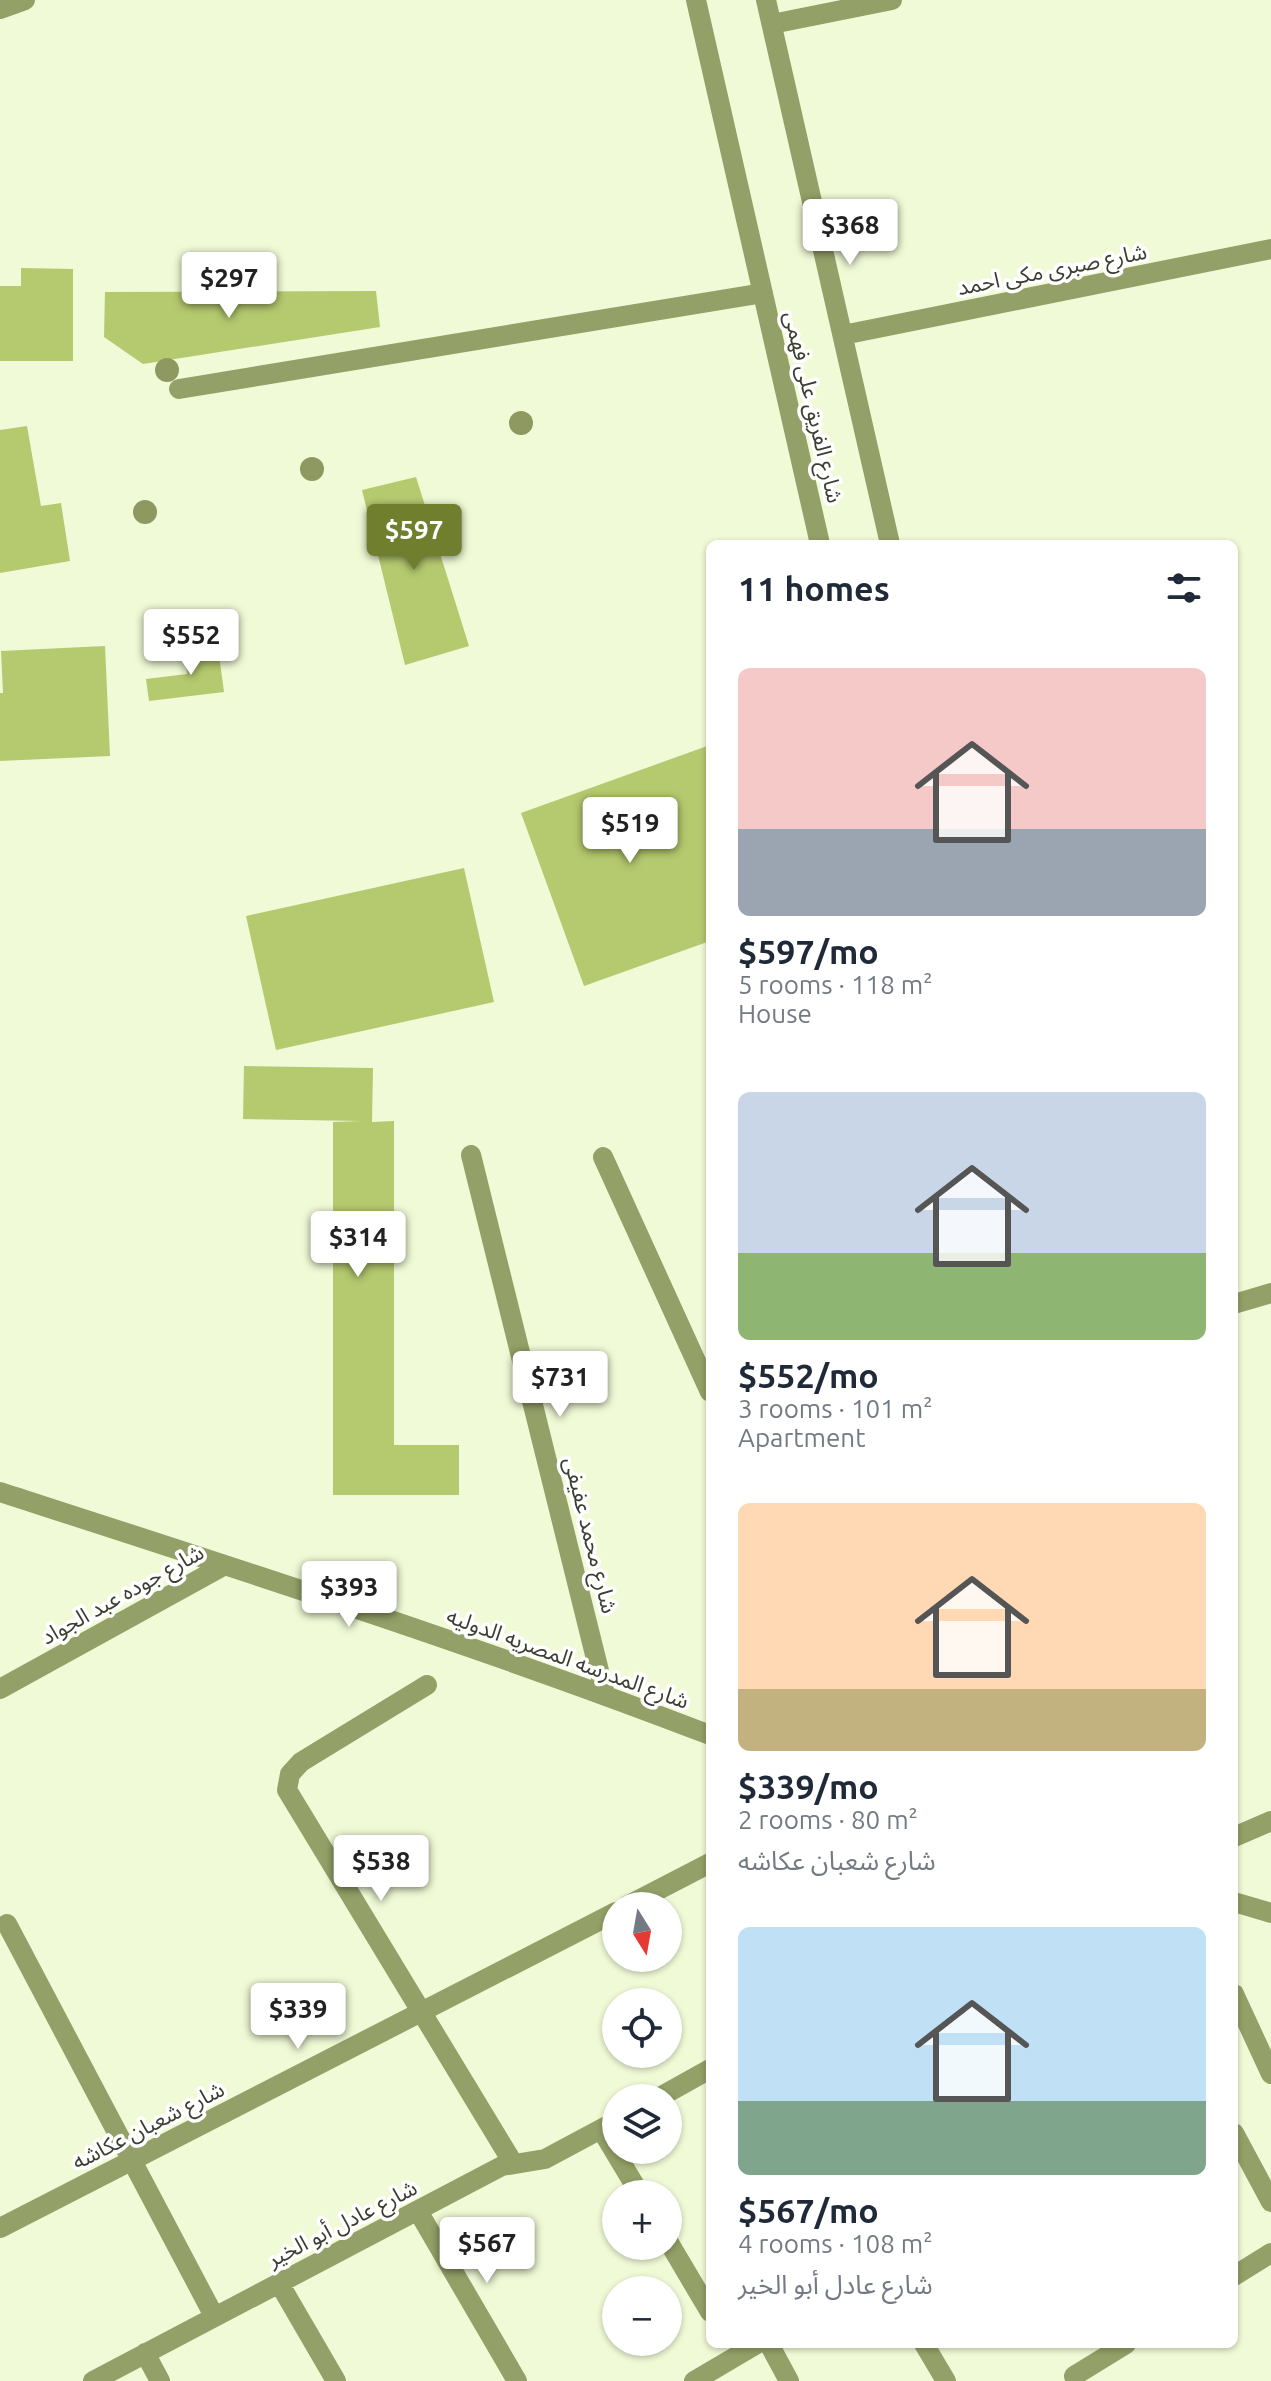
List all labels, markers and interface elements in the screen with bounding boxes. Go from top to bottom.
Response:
pin: $368 [803,199,897,267]
text: $368 [821,210,879,239]
street label: شارع صبرى مكى احمد [955,238,1150,304]
pin: $297 [182,252,276,320]
text: $297 [200,263,258,292]
street label: شارع الفريق على فهمى [775,309,849,506]
pin: $597 [367,504,461,572]
text: $597 [385,515,443,544]
icon: filters [1162,566,1206,610]
text: 11 homes [738,569,890,607]
pin: $552 [144,609,238,677]
text: $552 [162,620,220,649]
icon: home [900,720,1044,864]
pin: $519 [583,797,677,865]
text: $519 [601,808,659,837]
text: $597/mo [738,932,879,970]
text: 5 rooms · 118 m² [738,970,933,999]
text: House [738,999,812,1028]
icon: home [900,1144,1044,1288]
pin: $314 [311,1211,405,1279]
text: $314 [329,1222,387,1251]
pin: $731 [513,1351,607,1419]
text: $552/mo [738,1356,879,1394]
text: $731 [531,1362,589,1391]
text: 3 rooms · 101 m² [738,1394,933,1423]
text: Apartment [738,1423,865,1452]
street label: شارع محمد عفيفى [555,1454,623,1617]
street label: شارع جوده عبد الجواد [36,1538,210,1653]
icon: home [900,1555,1044,1699]
pin: $393 [302,1561,396,1629]
text: $393 [320,1572,378,1601]
street label: شارع المدرسه المصريه الدوليه [442,1602,693,1718]
text: $339/mo [738,1767,879,1805]
text: 2 rooms · 80 m² [738,1805,918,1834]
pin: $538 [334,1835,428,1903]
text: $538 [352,1846,410,1875]
text: شارع شعبان عكاشه [738,1846,936,1875]
north arrow [602,1892,682,1972]
map controls [602,1892,682,2356]
icon: home [900,1979,1044,2123]
pin: $339 [251,1983,345,2051]
button: locate [602,1988,682,2068]
text: $339 [269,1994,327,2023]
street label: شارع شعبان عكاشه [68,2075,230,2178]
button: layers [602,2084,682,2164]
street label: شارع عادل أبو الخير [262,2174,423,2276]
button: + [602,2180,682,2260]
text: $567/mo [738,2191,879,2229]
pin: $567 [440,2217,534,2285]
text: $567 [458,2228,516,2257]
text: 4 rooms · 108 m² [738,2229,933,2258]
text: شارع عادل أبو الخير [738,2270,933,2299]
button: − [602,2276,682,2356]

